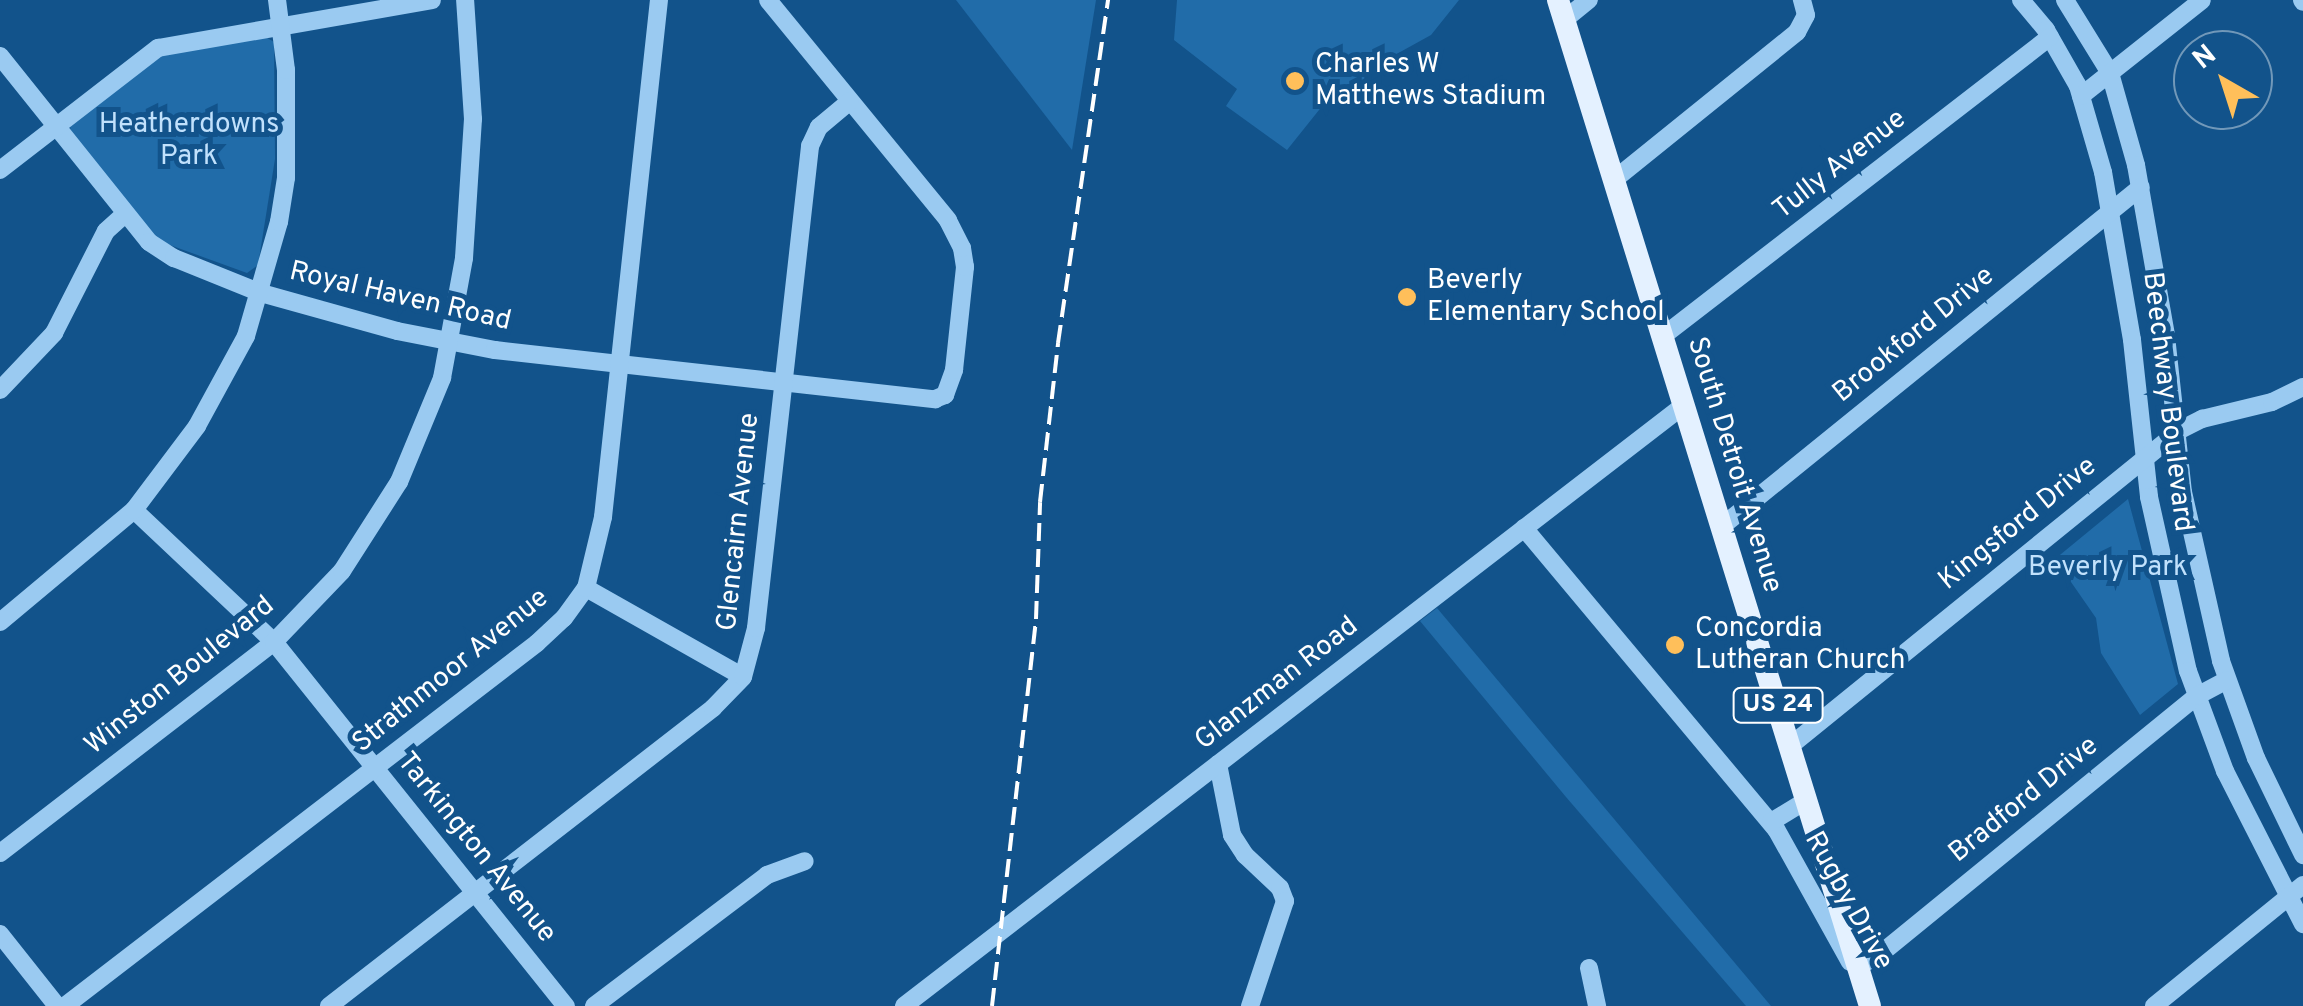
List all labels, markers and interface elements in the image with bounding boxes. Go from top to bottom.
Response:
north arrow [2173,30,2273,130]
text: N [2186,38,2225,79]
place label: Charles W Matthews Stadium [1315,48,1546,114]
marker: Charles W Matthews Stadium [1284,70,1306,92]
street label: Tully Avenue [1766,102,1914,228]
park label: Heatherdowns Park [99,108,279,174]
street label: Royal Haven Road [286,255,514,339]
street label: Brookford Drive [1827,260,2001,410]
place label: Beverly Elementary School [1427,264,1665,330]
street label: Beechway Boulevard [2134,270,2200,534]
marker: Beverly Elementary School [1396,286,1418,308]
street label: South Detroit Avenue [1679,333,1789,597]
street label: Glencairn Avenue [711,411,767,633]
street label: Kingsford Drive [1932,450,2104,598]
park label: Beverly Park [2028,551,2188,585]
street label: Strathmoor Avenue [346,581,556,761]
street label: Winston Boulevard [78,589,282,763]
street label: Glanzman Road [1189,610,1365,758]
place label: Concordia Lutheran Church [1695,612,1906,678]
marker: Concordia Lutheran Church [1664,634,1686,656]
road number: US 24 [1730,685,1826,725]
street label: Bradford Drive [1942,729,2106,871]
street label: Tarkington Avenue [389,746,563,950]
street label: Rugby Drive [1796,826,1900,976]

